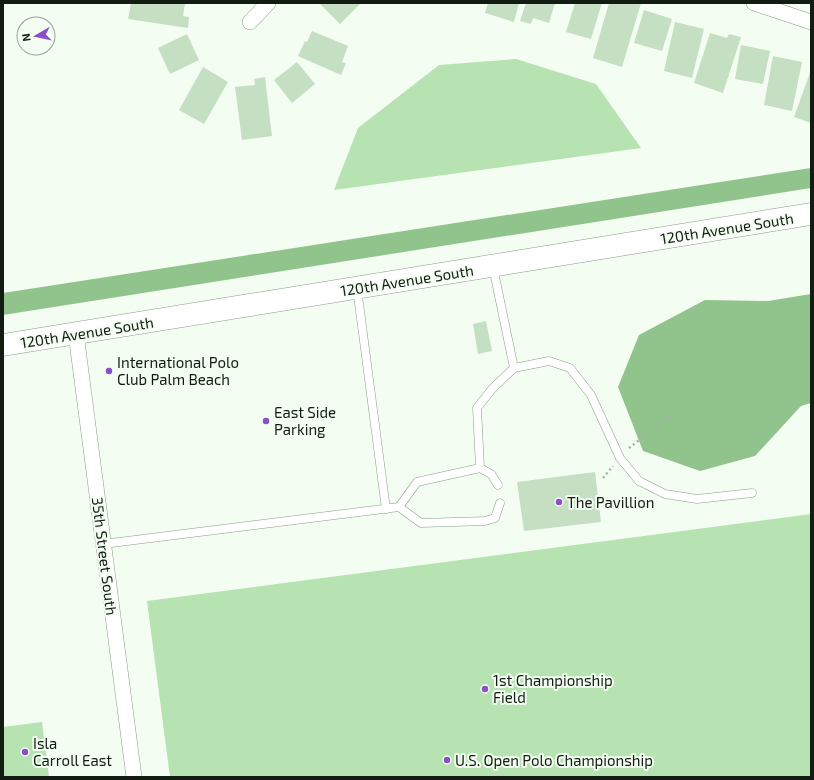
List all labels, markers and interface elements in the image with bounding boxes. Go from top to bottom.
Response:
north arrow [16,16,56,56]
text: N [19,33,33,43]
street label: 120th Avenue South [659,209,795,247]
street label: 120th Avenue South [339,261,475,299]
street label: 120th Avenue South [19,313,155,351]
place label: International Polo Club Palm Beach [117,353,239,388]
marker: International Polo Club Palm Beach [104,366,114,376]
place label: East Side Parking [274,403,336,438]
marker: East Side Parking [261,416,271,426]
place label: The Pavillion [567,493,654,511]
street label: 35th Street South [89,496,121,616]
marker: The Pavillion [554,497,564,507]
place label: 1st Championship Field [493,671,613,706]
marker: 1st Championship Field [480,684,490,694]
place label: Isla Carroll East [33,734,112,769]
marker: Isla Carroll East [20,747,30,757]
place label: U.S. Open Polo Championship [455,751,653,769]
marker: U.S. Open Polo Championship [442,755,452,765]

